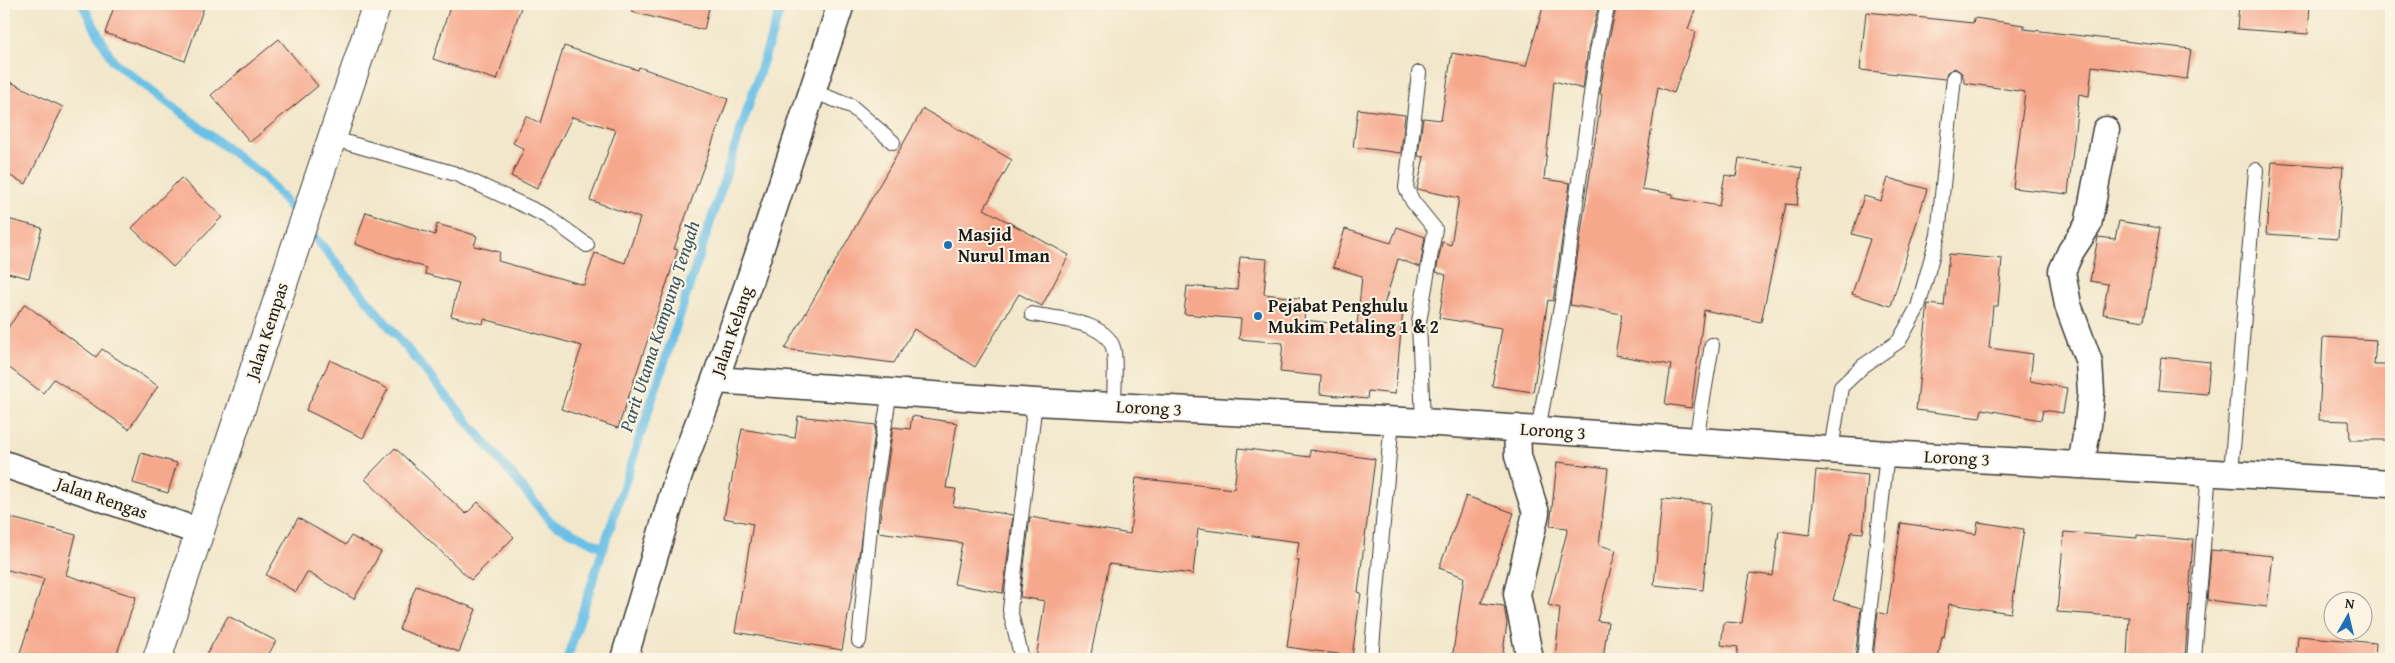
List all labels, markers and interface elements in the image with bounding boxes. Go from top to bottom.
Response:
water label: Parit Utama Kampung Tengah [611,217,706,436]
place label: Masjid Nurul Iman [958,221,1050,269]
marker: Masjid Nurul Iman [942,239,954,251]
street label: Jalan Kempas [237,279,295,385]
street label: Jalan Kelang [703,282,760,381]
place label: Pejabat Penghulu Mukim Petaling 1 & 2 [1268,292,1439,340]
marker: Pejabat Penghulu Mukim Petaling 1 & 2 [1252,310,1264,322]
street label: Lorong 3 [1115,392,1183,423]
street label: Lorong 3 [1519,415,1587,446]
street label: Lorong 3 [1923,442,1991,473]
street label: Jalan Rengas [51,469,152,526]
north arrow [2322,590,2372,640]
text: N [2344,593,2356,614]

